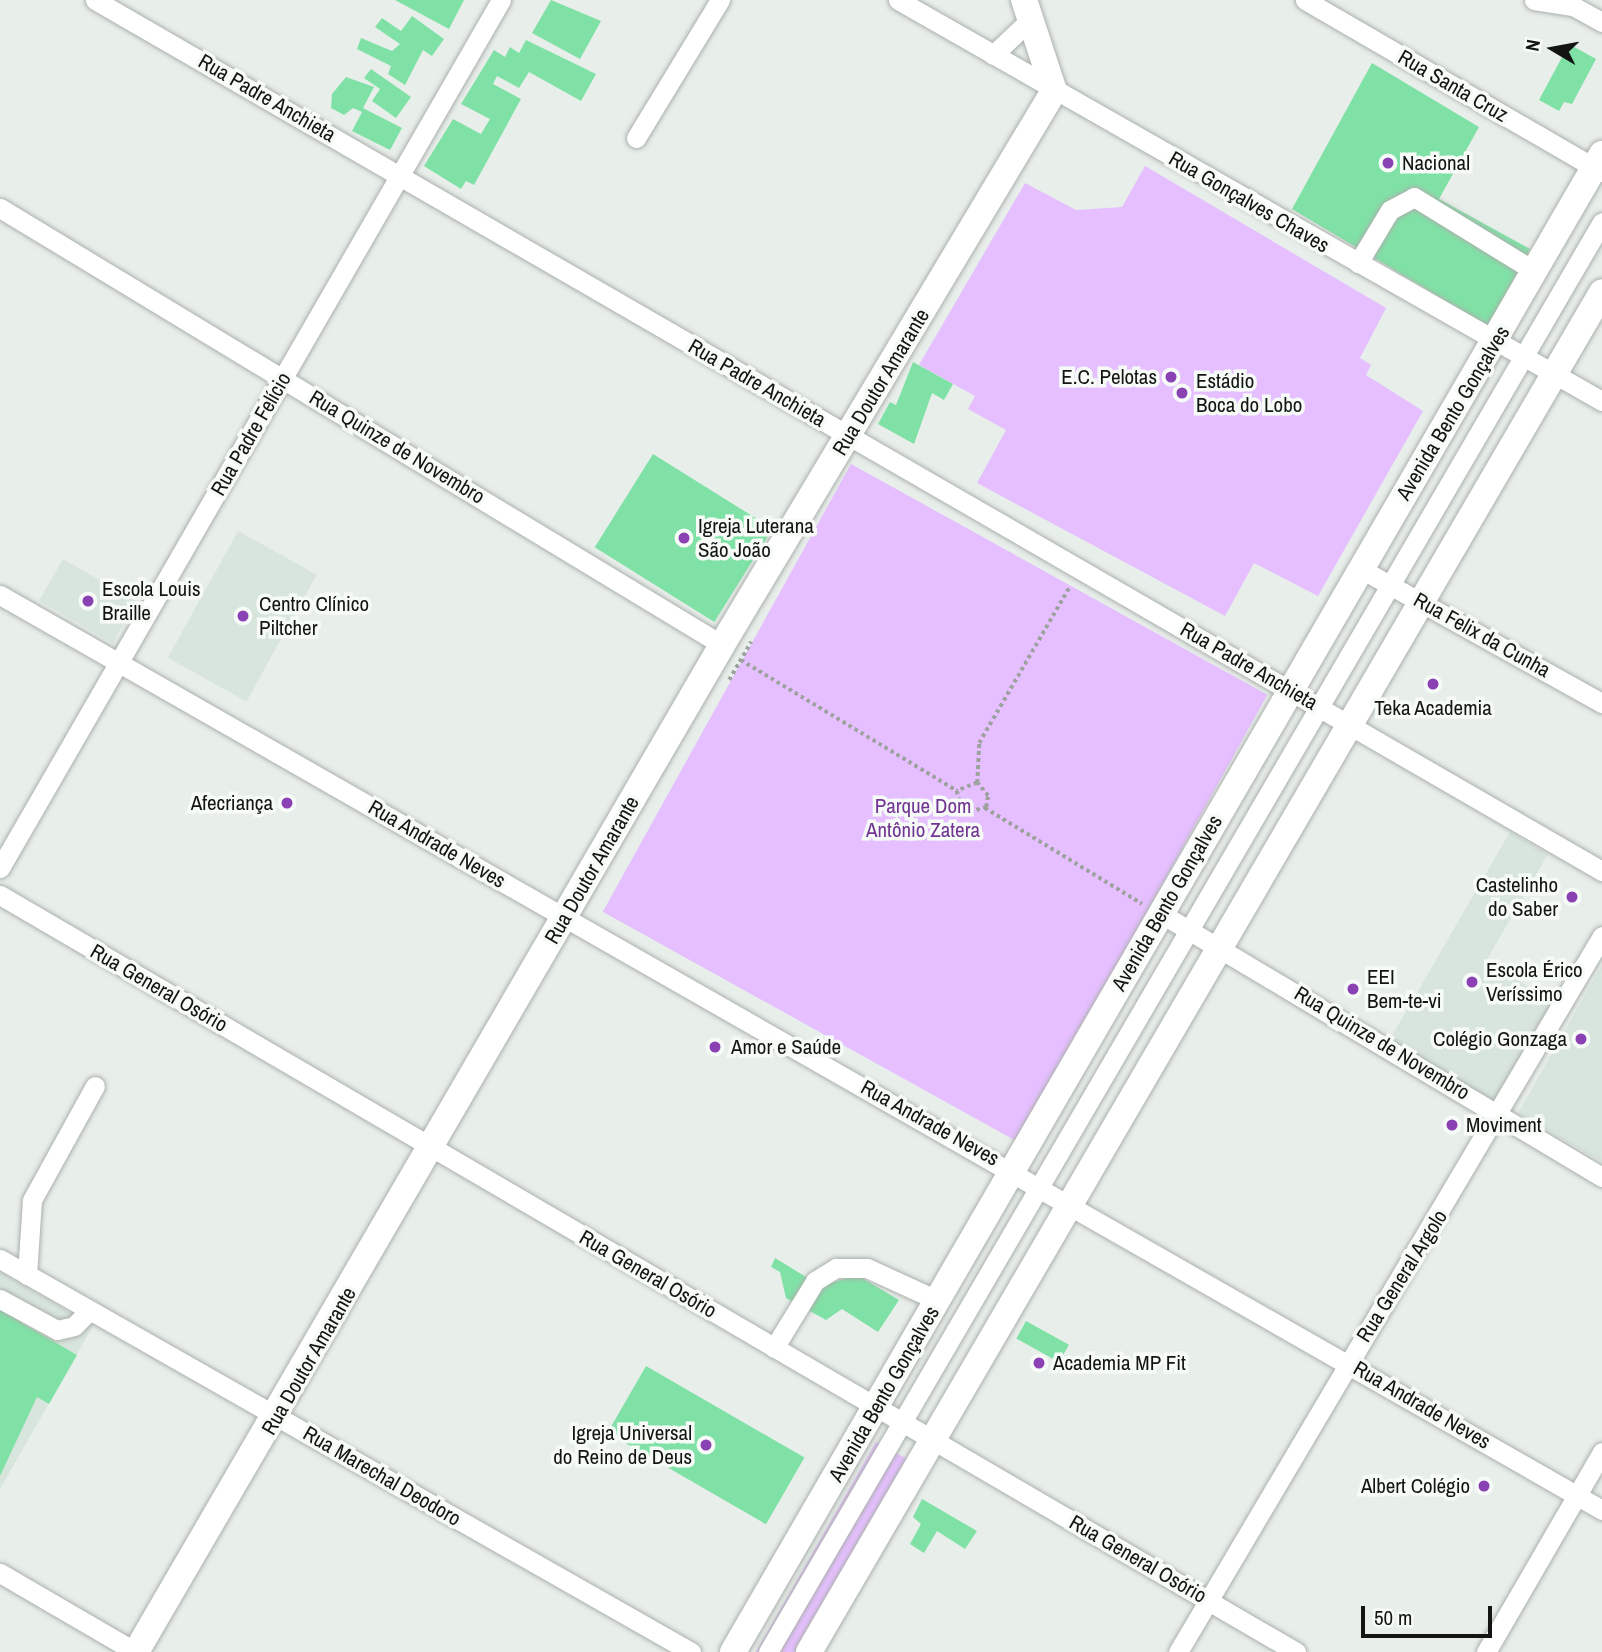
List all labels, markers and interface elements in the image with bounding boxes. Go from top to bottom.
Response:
north arrow [1518,14,1588,84]
text: N [1519,38,1546,53]
street label: Rua Santa Cruz [1394,44,1512,128]
street label: Rua Padre Anchieta [194,48,340,148]
street label: Rua Gonçalves Chaves [1164,146,1334,258]
place label: Nacional [1402,150,1470,176]
marker: Nacional [1380,155,1396,171]
street label: Rua Doutor Amarante [827,304,935,460]
street label: Avenida Bento Gonçalves [1391,321,1515,505]
street label: Rua Padre Anchieta [684,333,830,433]
place label: E.C. Pelotas [1061,364,1157,390]
street label: Rua Padre Felício [206,368,296,500]
place label: Estádio Boca do Lobo [1196,368,1302,418]
marker: E.C. Pelotas [1163,369,1179,385]
street label: Rua Quinze de Novembro [305,385,489,509]
marker: Estádio Boca do Lobo [1174,385,1190,401]
place label: Igreja Luterana São João [698,513,814,563]
marker: Igreja Luterana São João [676,530,692,546]
place label: Escola Louis Braille [102,576,201,626]
street label: Rua Felix da Cunha [1409,587,1555,683]
place label: Centro Clínico Piltcher [259,591,369,641]
marker: Escola Louis Braille [80,593,96,609]
marker: Centro Clínico Piltcher [233,606,253,626]
street label: Rua Padre Anchieta [1176,616,1322,716]
marker: Teka Academia [1425,676,1441,692]
place label: Teka Academia [1374,695,1492,721]
place label: Afecriança [191,790,273,816]
street label: Rua Doutor Amarante [539,791,645,949]
park label: Parque Dom Antônio Zatera [866,793,980,843]
street label: Rua Andrade Neves [364,794,510,894]
marker: Afecriança [279,795,295,811]
street label: Avenida Bento Gonçalves [1106,811,1228,995]
place label: Castelinho do Saber [1476,872,1558,922]
marker: Castelinho do Saber [1564,889,1580,905]
street label: Rua General Osório [86,939,232,1037]
place label: Escola Érico Veríssimo [1486,957,1583,1007]
place label: EEI Bem-te-vi [1367,964,1442,1014]
marker: Escola Érico Veríssimo [1464,974,1480,990]
street label: Rua Quinze de Novembro [1290,981,1474,1105]
marker: EEI Bem-te-vi [1345,981,1361,997]
place label: Colégio Gonzaga [1433,1026,1567,1052]
marker: Colégio Gonzaga [1573,1031,1589,1047]
place label: Amor e Saúde [731,1034,841,1060]
marker: Amor e Saúde [705,1037,725,1057]
street label: Rua Andrade Neves [856,1074,1004,1172]
place label: Moviment [1466,1112,1542,1138]
marker: Moviment [1444,1117,1460,1133]
street label: Rua General Argolo [1351,1205,1453,1347]
street label: Rua General Osório [575,1225,721,1323]
street label: Rua Doutor Amarante [256,1282,362,1440]
street label: Avenida Bento Gonçalves [823,1302,945,1486]
place label: Academia MP Fit [1053,1350,1186,1376]
marker: Academia MP Fit [1031,1355,1047,1371]
street label: Rua Andrade Neves [1349,1355,1495,1455]
place label: Igreja Universal do Reino de Deus [553,1420,692,1470]
street label: Rua Marechal Deodoro [299,1421,465,1531]
marker: Igreja Universal do Reino de Deus [698,1437,714,1453]
place label: Albert Colégio [1361,1473,1470,1499]
marker: Albert Colégio [1476,1478,1492,1494]
street label: Rua General Osório [1065,1510,1211,1608]
scale bar [1364,1592,1495,1636]
text: 50 m [1374,1603,1412,1632]

